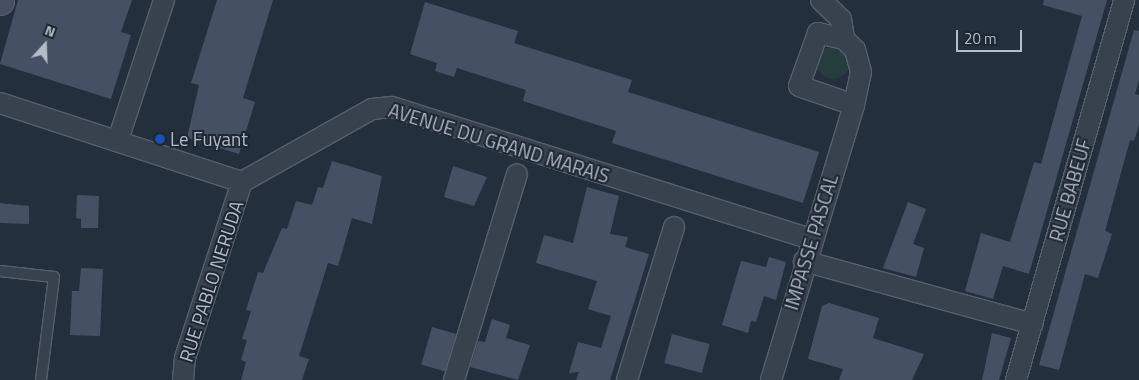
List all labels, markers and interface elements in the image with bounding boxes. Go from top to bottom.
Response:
text: N [42,19,58,42]
north arrow [20,20,70,70]
scale bar [959,20,1025,52]
text: 20 m [964,27,997,50]
street label: AVENUE DU GRAND MARAIS [386,99,612,187]
place label: Le Fuyant [170,128,248,150]
marker: Le Fuyant [154,133,166,145]
street label: RUE BABEUF [1044,136,1096,244]
street label: IMPASSE PASCAL [780,171,842,313]
street label: RUE PABLO NERUDA [174,197,248,365]

